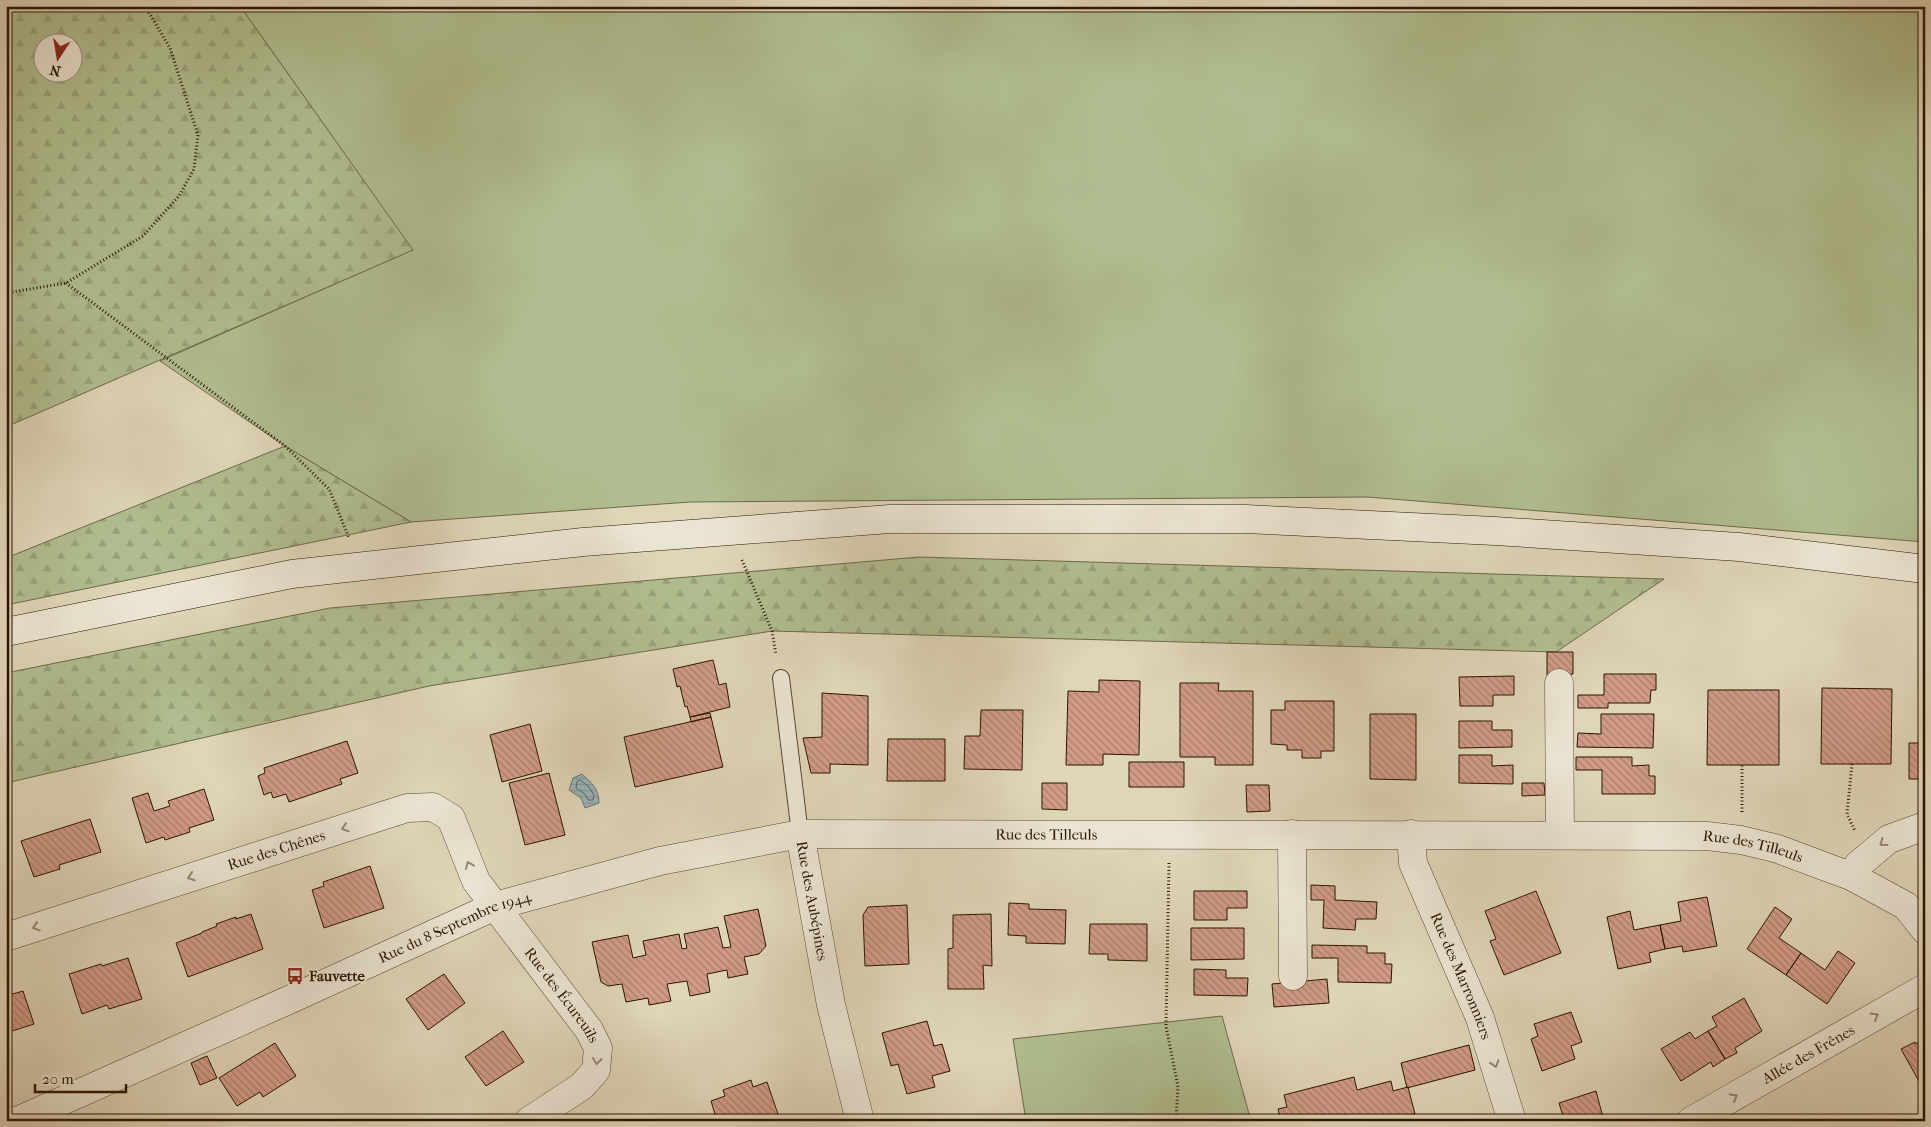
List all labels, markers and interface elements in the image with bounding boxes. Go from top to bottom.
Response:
north arrow [32,32,82,82]
text: N [48,61,62,80]
one-way arrow [342,822,350,832]
street label: Rue des Tilleuls [995,825,1098,844]
street label: Rue des Chênes [225,826,328,874]
street label: Rue des Tilleuls [1702,827,1806,867]
one-way arrow [1880,838,1889,846]
street label: Rue des Aubépines [792,840,832,963]
one-way arrow [465,861,476,870]
one-way arrow [187,872,195,882]
street label: Rue du 8 Septembre 1944 [375,887,534,967]
street label: Rue des Marronniers [1427,910,1495,1042]
one-way arrow [32,922,41,932]
street label: Rue des Écureuils [521,944,603,1046]
bus stop icon: Fauvette [285,966,305,986]
place label: Fauvette [308,967,366,985]
one-way arrow [1870,1012,1879,1022]
street label: Allée des Frênes [1758,1021,1858,1088]
one-way arrow [592,1057,603,1065]
one-way arrow [1489,1060,1499,1068]
scale bar [35,1062,126,1094]
text: 20 m [42,1070,74,1088]
one-way arrow [1728,1093,1737,1103]

